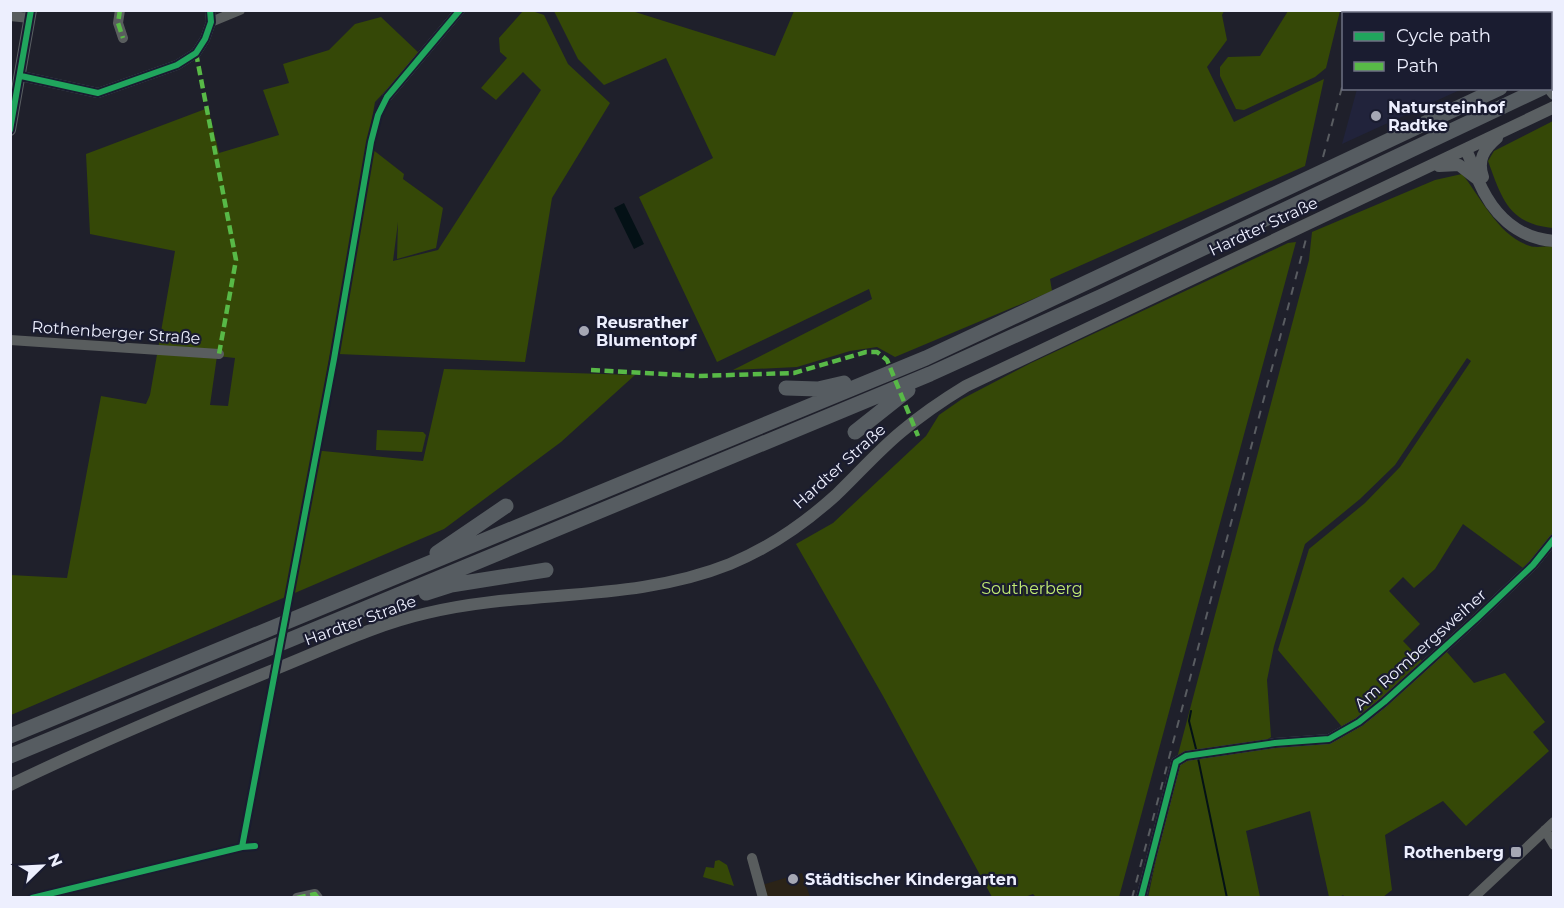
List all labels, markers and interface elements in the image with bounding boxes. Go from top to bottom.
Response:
legend [1342,12,1552,90]
text: Cycle path [1396,25,1491,47]
text: Path [1396,55,1439,77]
place label: Natursteinhof Radtke [1388,98,1505,135]
marker: Natursteinhof Radtke [1369,109,1383,123]
street label: Hardter Straße [1206,193,1321,260]
place label: Reusrather Blumentopf [596,313,697,350]
street label: Rothenberger Straße [31,317,201,348]
marker: Reusrather Blumentopf [577,324,591,338]
street label: Hardter Straße [789,420,889,513]
park label: Southerberg [981,579,1083,598]
street label: Am Rombergsweiher [1350,585,1490,714]
street label: Hardter Straße [302,591,419,650]
north arrow [12,836,72,896]
place label: Rothenberg [1403,843,1504,862]
marker: Rothenberg [1509,845,1523,859]
text: N [44,850,67,870]
place label: Städtischer Kindergarten [805,870,1017,889]
marker: Städtischer Kindergarten [786,872,800,886]

